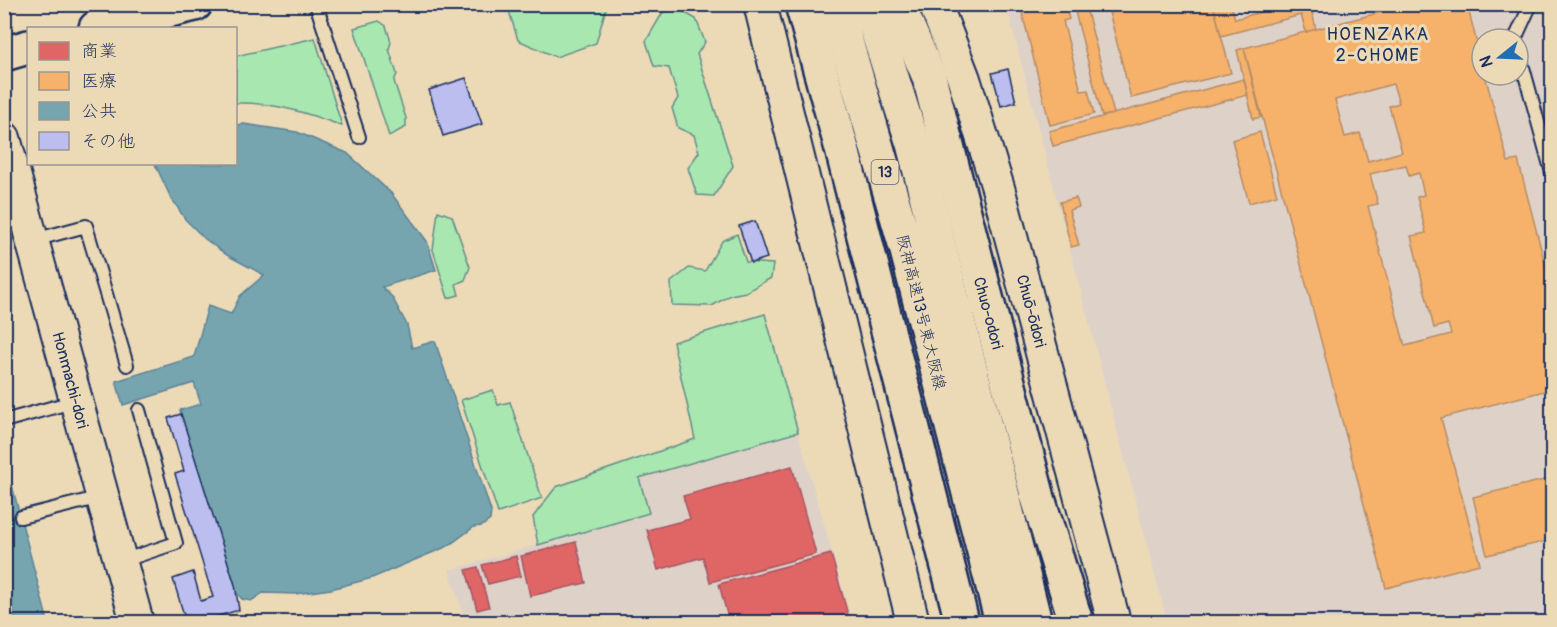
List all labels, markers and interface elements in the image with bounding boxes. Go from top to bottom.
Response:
district label: HOENZAKA 2-CHOME [1326,23,1430,67]
legend [27,27,237,165]
north arrow [1470,27,1530,87]
text: 商業 [81,40,117,63]
text: N [1475,53,1498,70]
text: 医療 [81,70,117,93]
text: 公共 [81,100,117,123]
text: その他 [81,130,135,153]
road number: 13 [872,160,898,184]
street label: 阪神高速13号東大阪線 [892,233,950,392]
street label: Chuō-ōdori [1012,273,1050,350]
street label: Chuo-odori [969,275,1007,352]
street label: Honmachi-dori [48,330,93,431]

